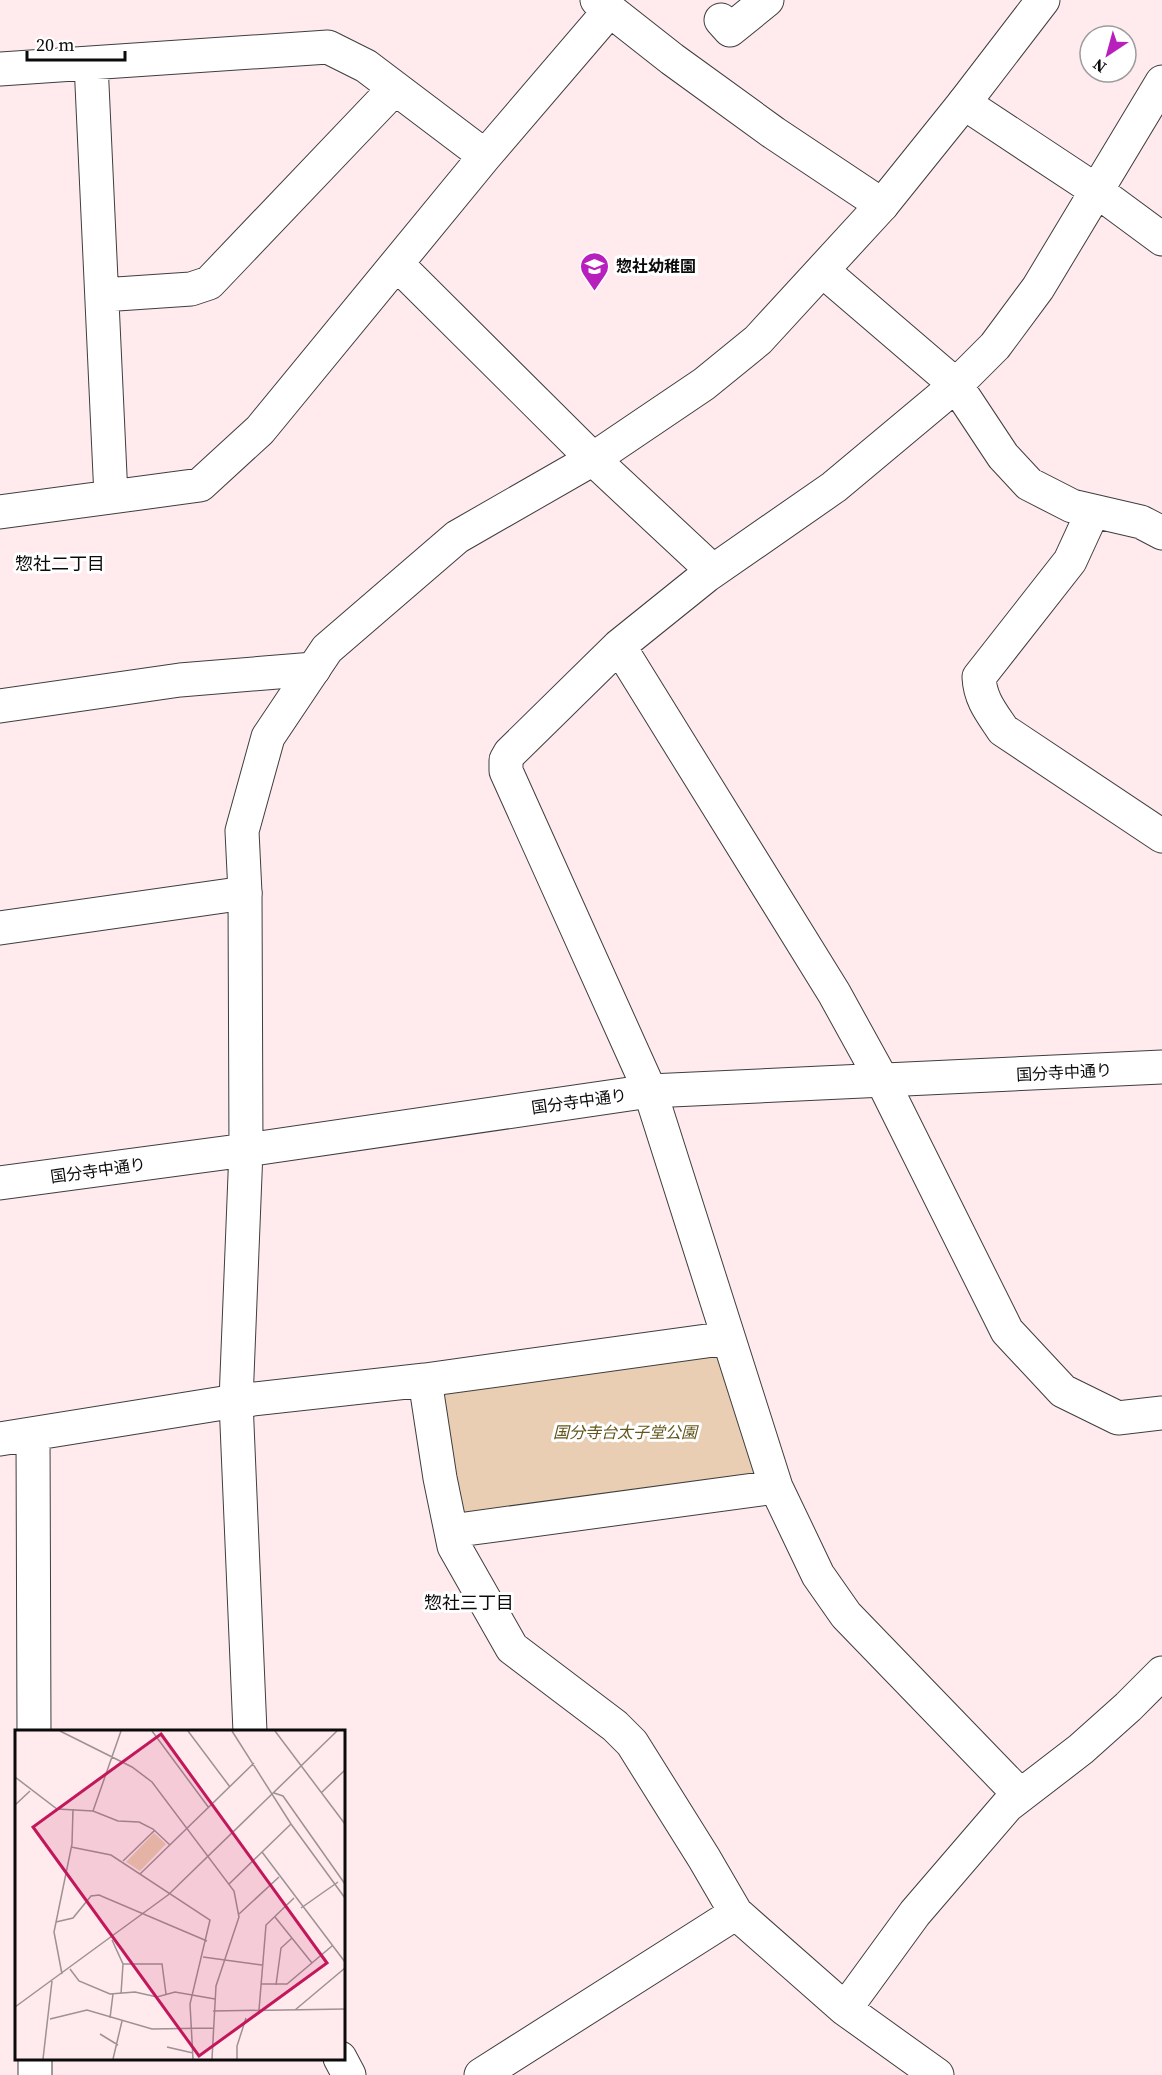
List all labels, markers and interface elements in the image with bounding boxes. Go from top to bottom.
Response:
scale bar [27,24,124,62]
north arrow [1078,24,1138,84]
text: 20 m [36,32,74,57]
text: N [1088,54,1110,78]
school or university icon: 惣社幼稚園 [579,250,611,292]
place label: 惣社幼稚園 [616,255,696,277]
district label: 惣社二丁目 [15,551,105,576]
street label: 国分寺中通り [1015,1059,1113,1085]
street label: 国分寺中通り [530,1083,628,1119]
street label: 国分寺中通り [49,1152,147,1188]
park label: 国分寺台太子堂公園 [553,1421,699,1443]
district label: 惣社三丁目 [424,1590,514,1615]
inset map [15,1730,345,2060]

